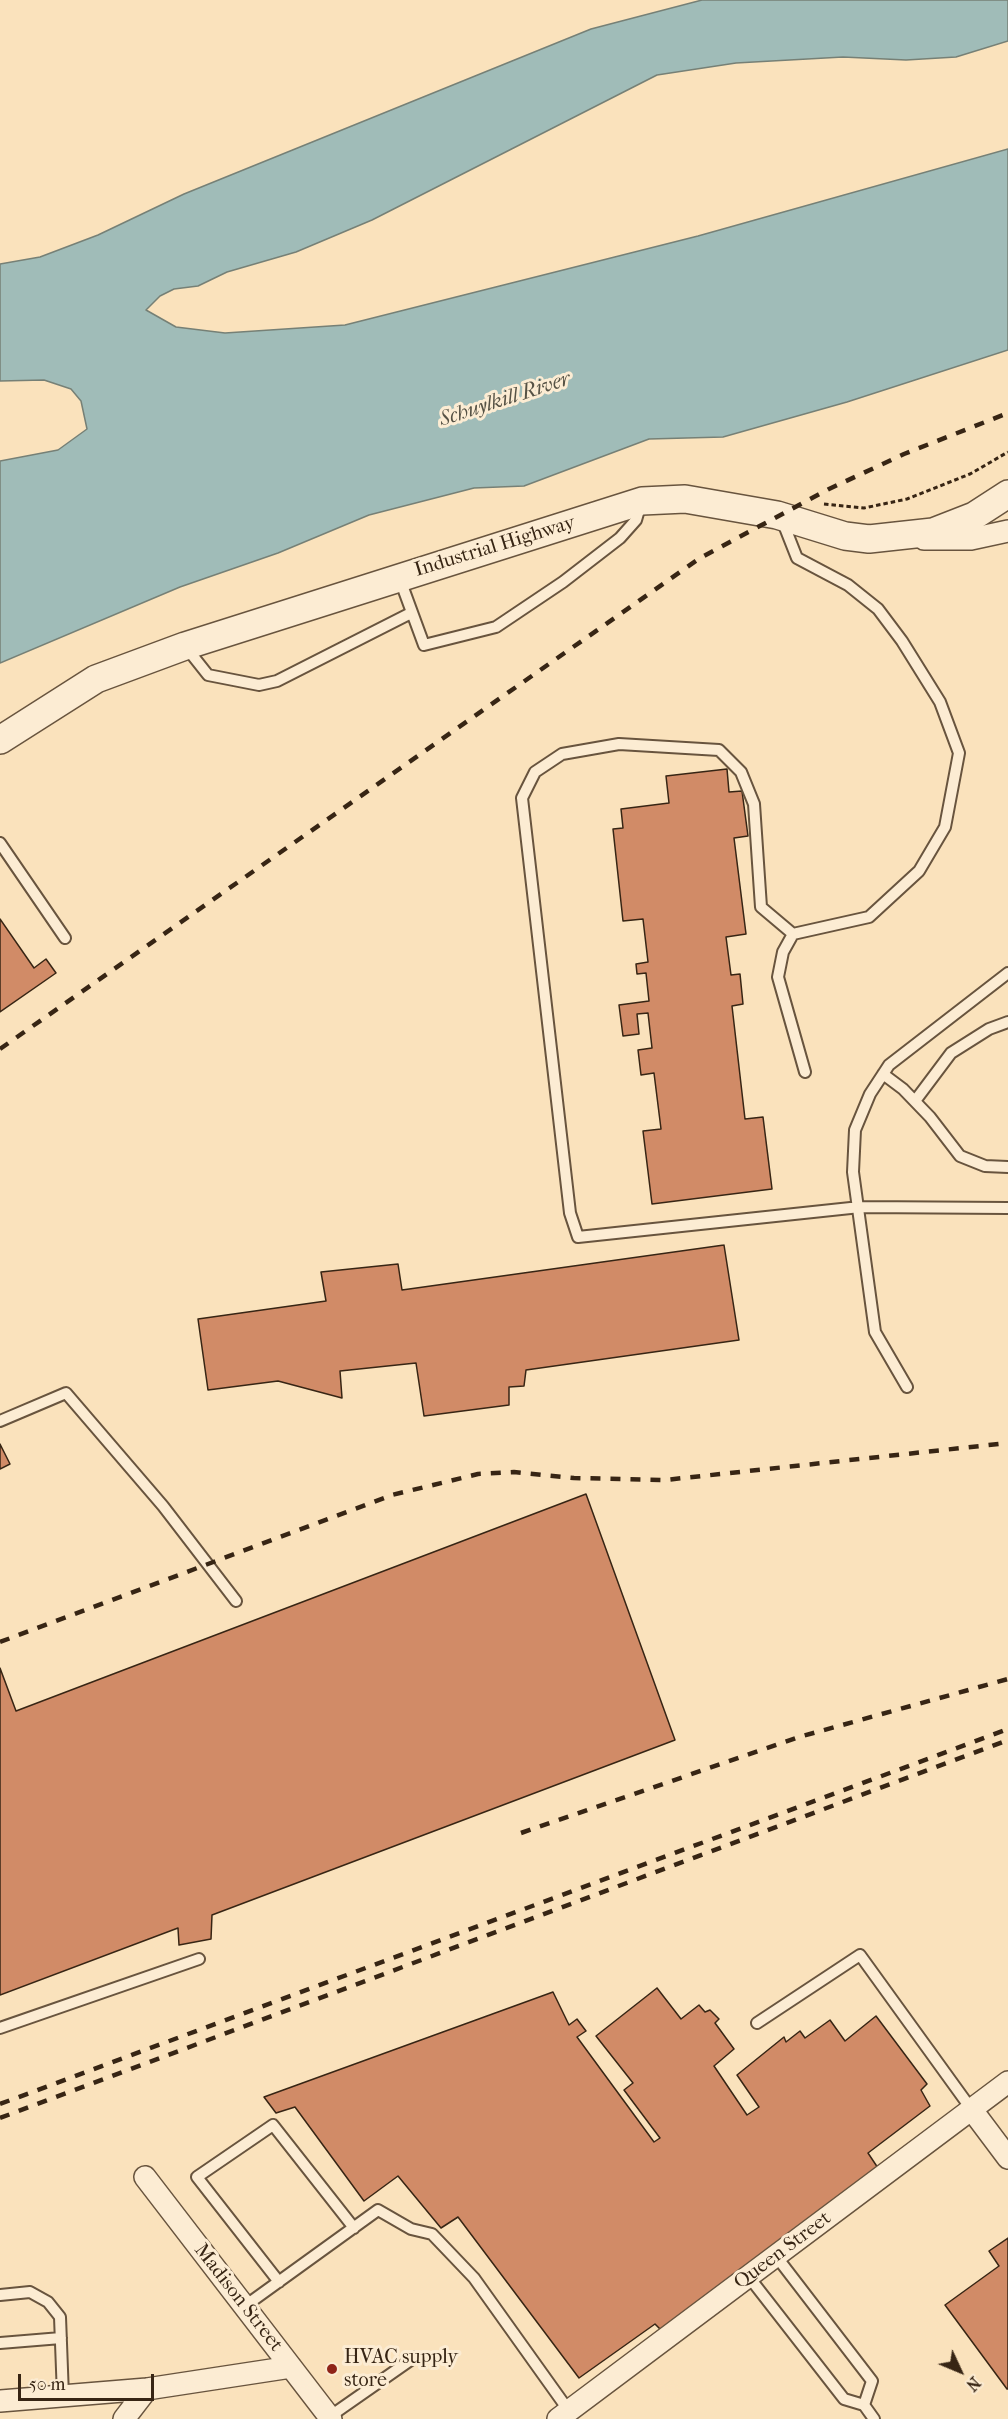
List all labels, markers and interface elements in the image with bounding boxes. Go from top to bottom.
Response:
water label: Schuylkill River [436,367,574,433]
street label: Industrial Highway [412,511,578,583]
street label: Queen Street [730,2207,836,2295]
street label: Madison Street [188,2239,288,2357]
north arrow [930,2341,990,2401]
place label: HVAC supply store [344,2346,458,2393]
scale bar [21,2362,158,2400]
marker: HVAC supply store [325,2362,339,2376]
text: N [962,2373,984,2395]
text: 50 m [29,2374,65,2395]

